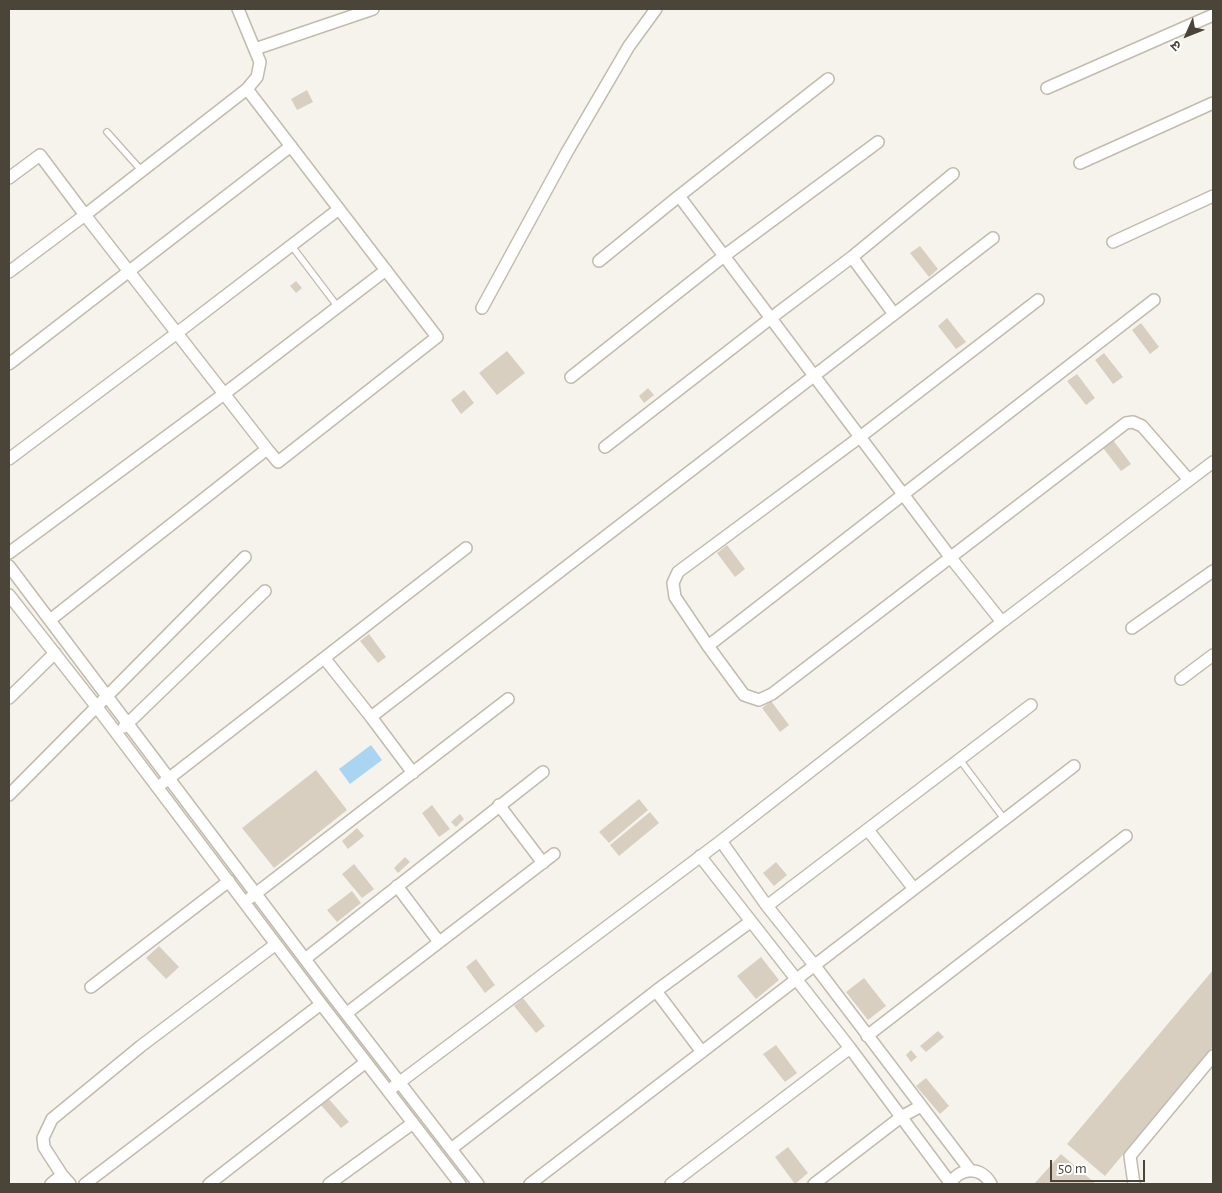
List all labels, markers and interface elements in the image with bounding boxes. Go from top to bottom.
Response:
north arrow [1162,10,1212,60]
text: उ [1168,38,1184,53]
scale bar [1052,1150,1147,1182]
text: 50 m [1058,1161,1087,1176]

